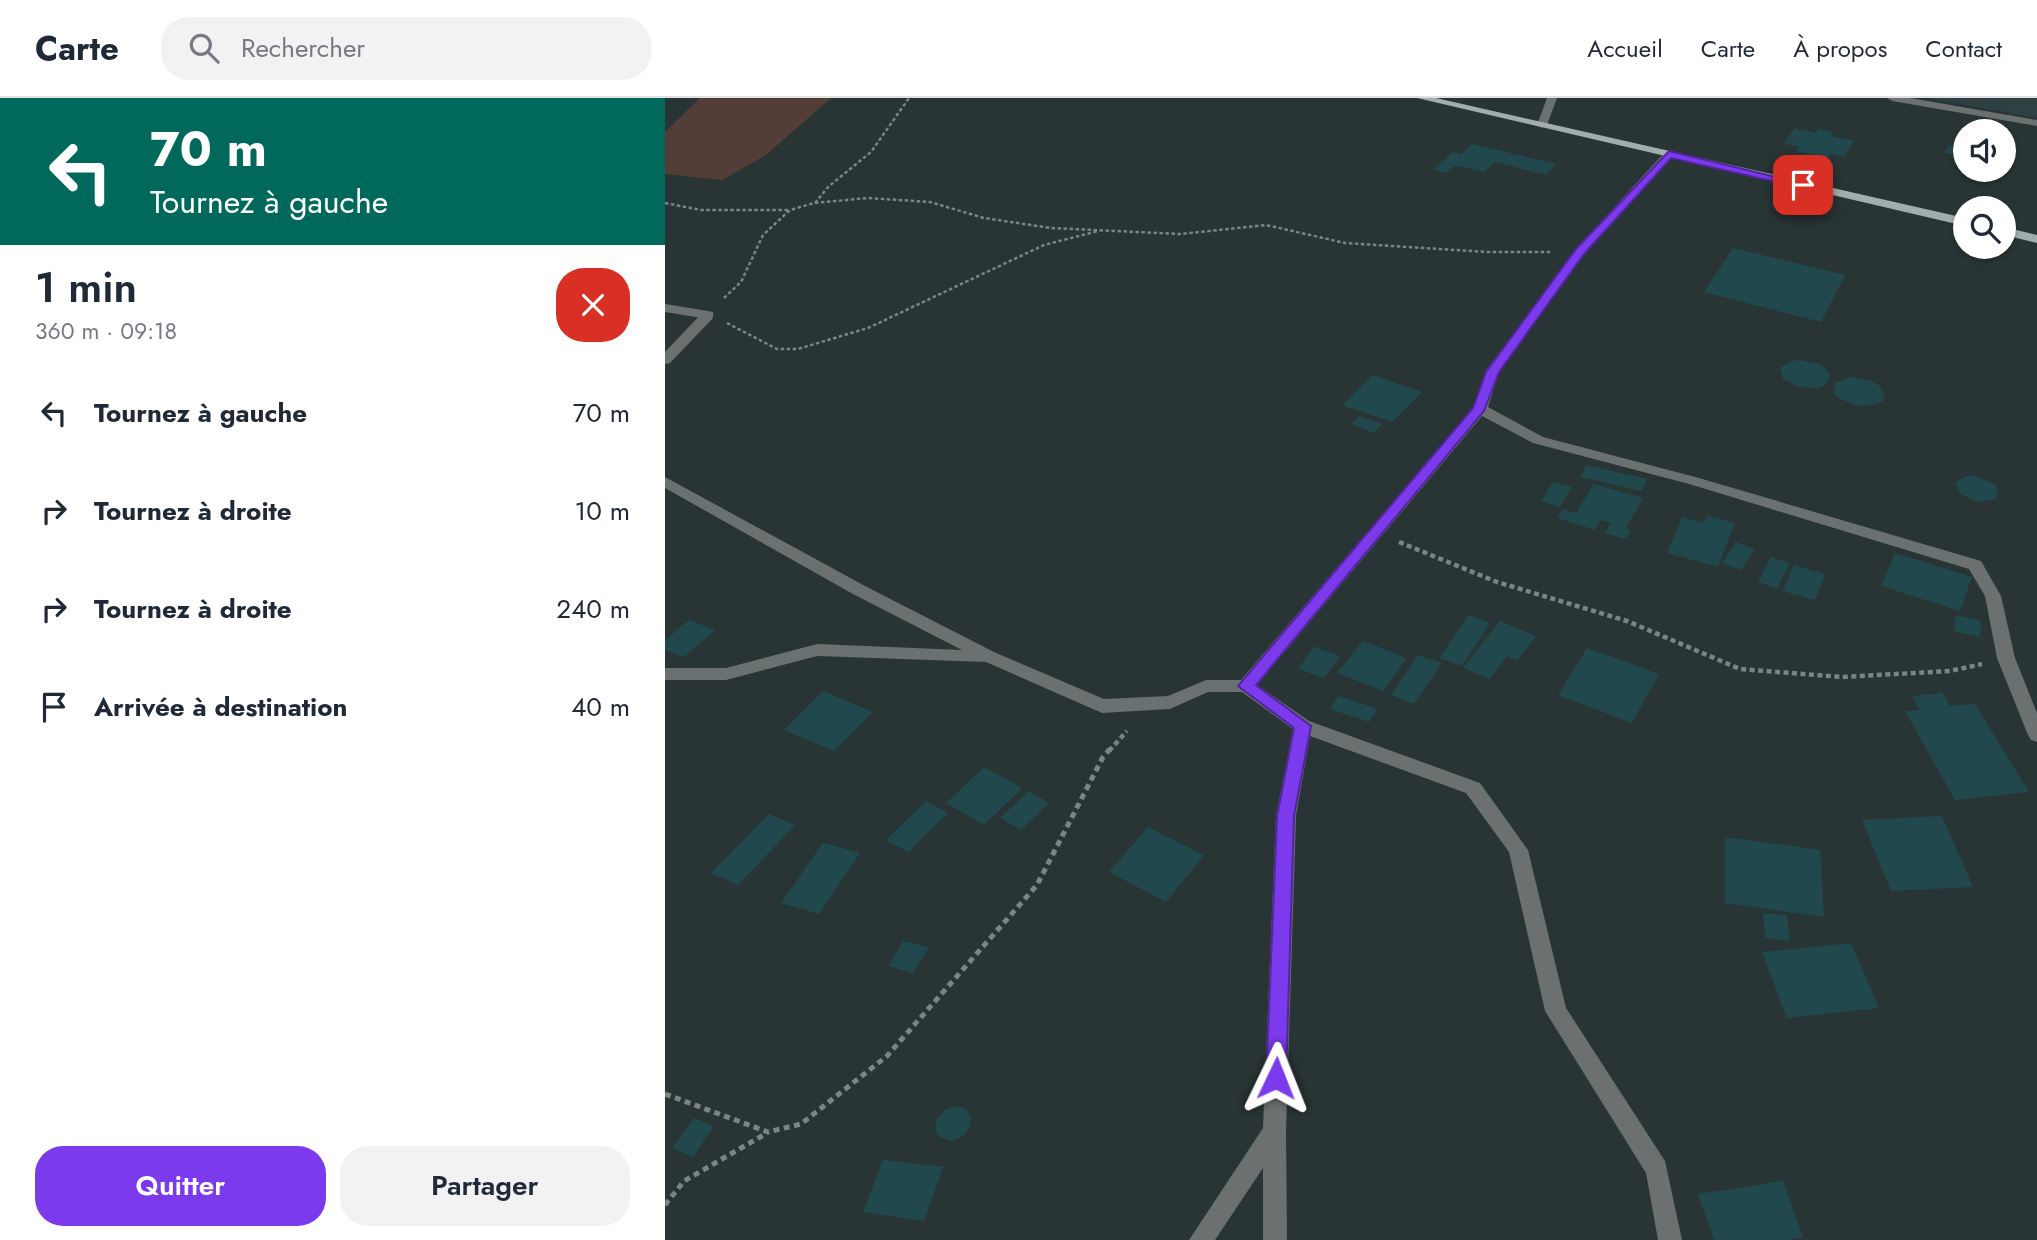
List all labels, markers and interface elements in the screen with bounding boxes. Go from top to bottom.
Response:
search box [161,17,651,80]
text: Carte [35,25,119,72]
icon: search [185,29,223,67]
text: Rechercher [241,29,365,67]
text: Accueil [1587,31,1663,66]
text: Carte [1701,31,1755,66]
text: À propos [1793,31,1887,66]
text: Contact [1925,31,2002,66]
text: 70 m [150,114,267,184]
map controls [1953,119,2016,259]
button: sound [1953,119,2016,182]
icon: left [35,126,126,217]
pin [1773,155,1833,215]
icon: arrive [1784,166,1822,204]
text: Tournez à gauche [150,179,388,225]
button: search [1953,196,2016,259]
text: 1 min [35,257,137,318]
button: close [556,268,630,342]
text: 360 m · 09:18 [35,314,177,348]
icon: left [35,394,73,432]
text: Tournez à gauche [94,394,307,432]
text: 70 m [573,394,630,432]
icon: right [35,492,73,530]
text: Tournez à droite [94,492,292,530]
text: 10 m [575,492,630,530]
icon: right [35,590,73,628]
text: Tournez à droite [94,590,292,628]
text: 240 m [556,590,630,628]
icon: arrive [35,688,73,726]
text: Arrivée à destination [94,688,347,726]
text: 40 m [571,688,630,726]
position arrow [1239,1041,1313,1115]
button: Quitter [35,1146,326,1226]
button: Partager [340,1146,630,1226]

